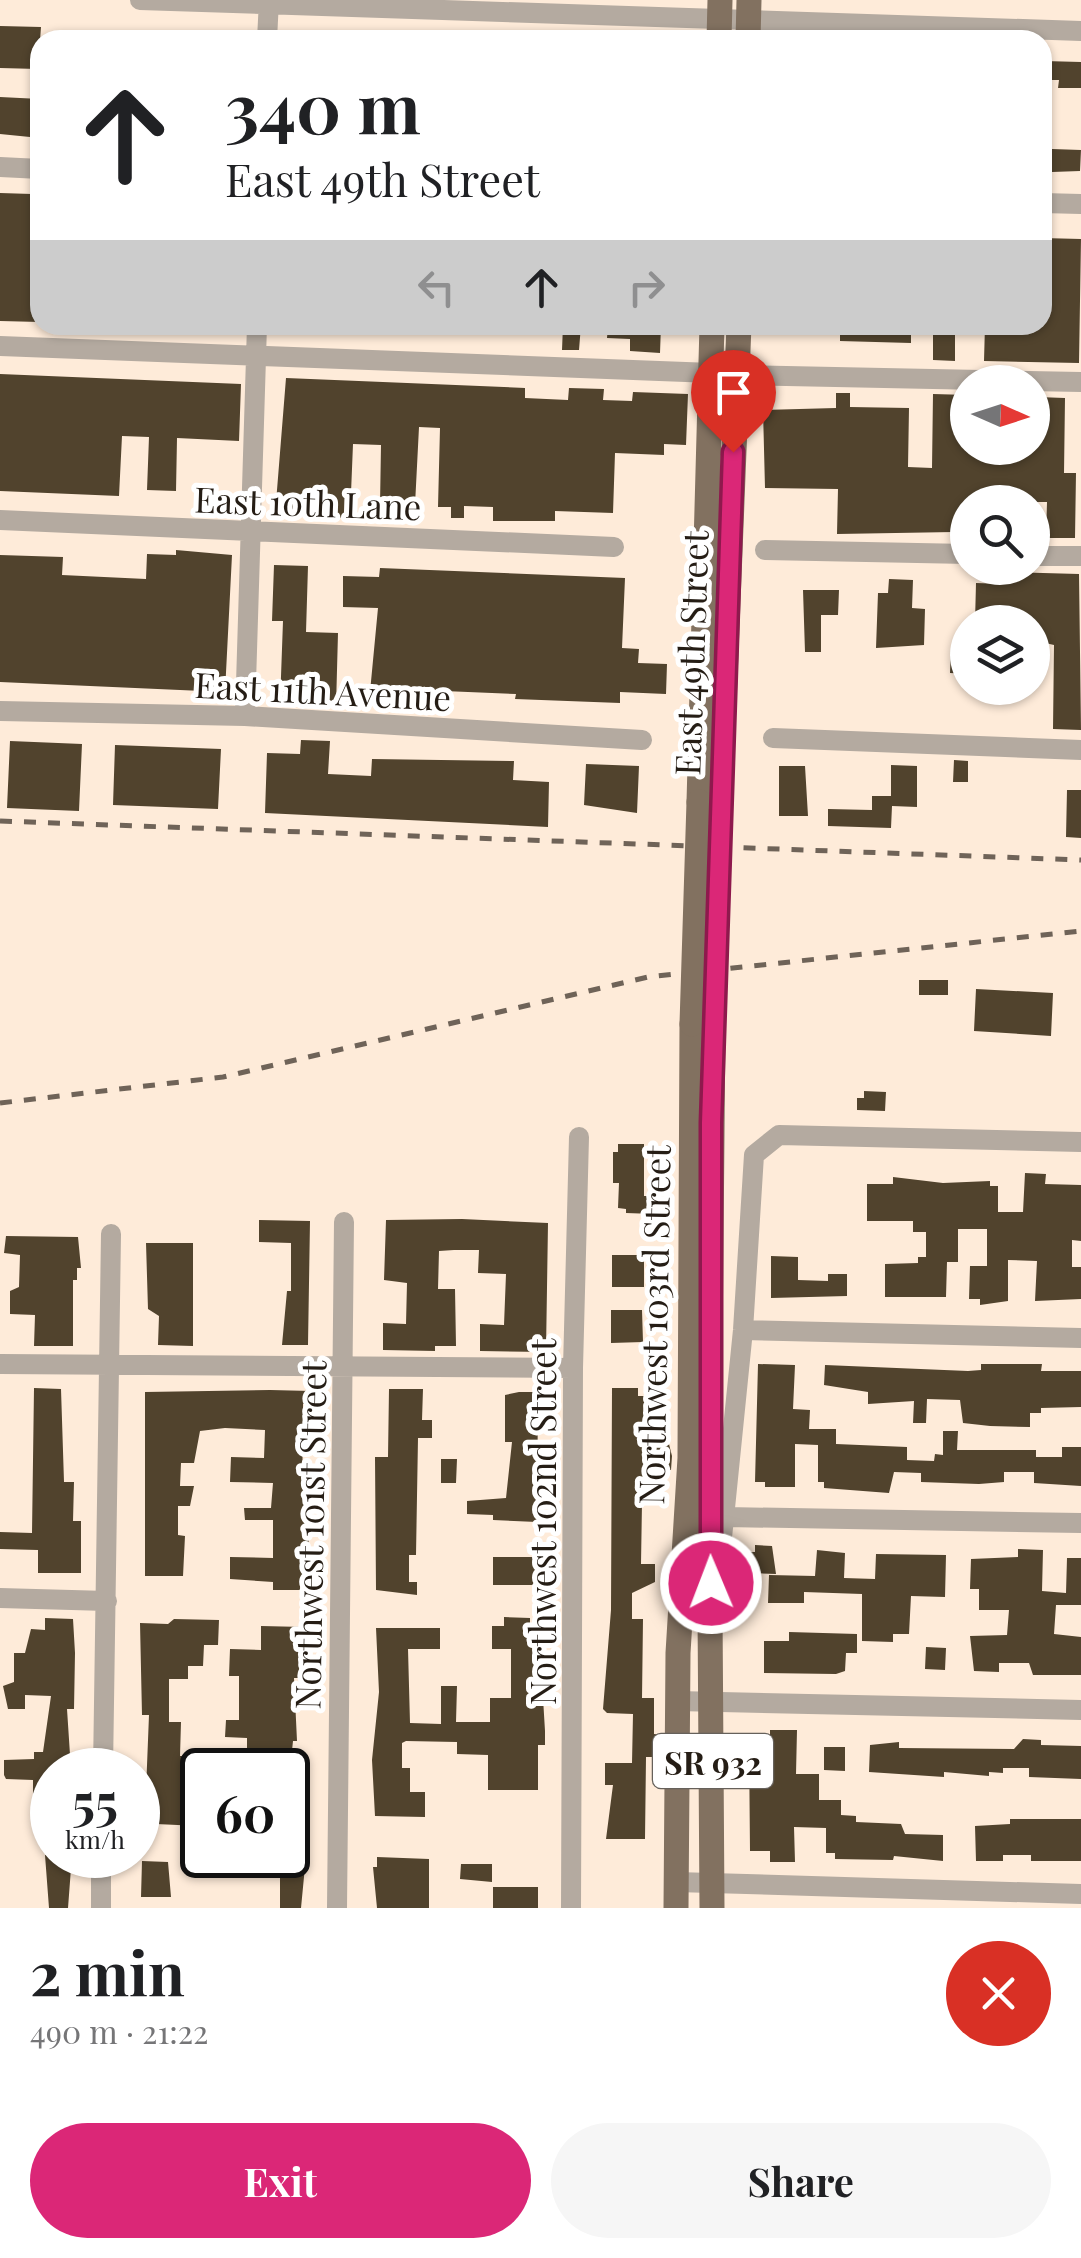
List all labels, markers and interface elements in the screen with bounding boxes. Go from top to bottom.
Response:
text: 340 m [225,58,421,152]
icon: ahead [60,70,190,200]
text: East 49th Street [225,148,540,208]
icon: left [409,260,464,315]
icon: ahead [514,260,569,315]
icon: right [619,260,674,315]
pin [691,350,776,453]
icon: arrive [706,365,761,420]
north arrow [950,365,1050,465]
map controls [950,365,1050,705]
street label: East 10th Lane [194,475,422,529]
button: search [950,485,1050,585]
street label: East 49th Street [662,529,718,776]
button: layers [950,605,1050,705]
street label: East 11th Avenue [194,660,452,720]
street label: Northwest 103rd Street [626,1144,680,1505]
street label: Northwest 102nd Street [518,1338,565,1705]
street label: Northwest 101st Street [282,1360,336,1710]
position arrow [659,1531,763,1635]
road number: SR 932 [653,1734,773,1788]
speed limit sign: 60 [180,1748,310,1878]
text: 55 [72,1767,118,1834]
text: km/h [65,1822,125,1855]
text: 2 min [30,1931,185,2011]
button: close [946,1941,1051,2046]
text: 490 m · 21:22 [30,2009,208,2052]
button: Exit [30,2123,531,2238]
button: Share [551,2123,1051,2238]

